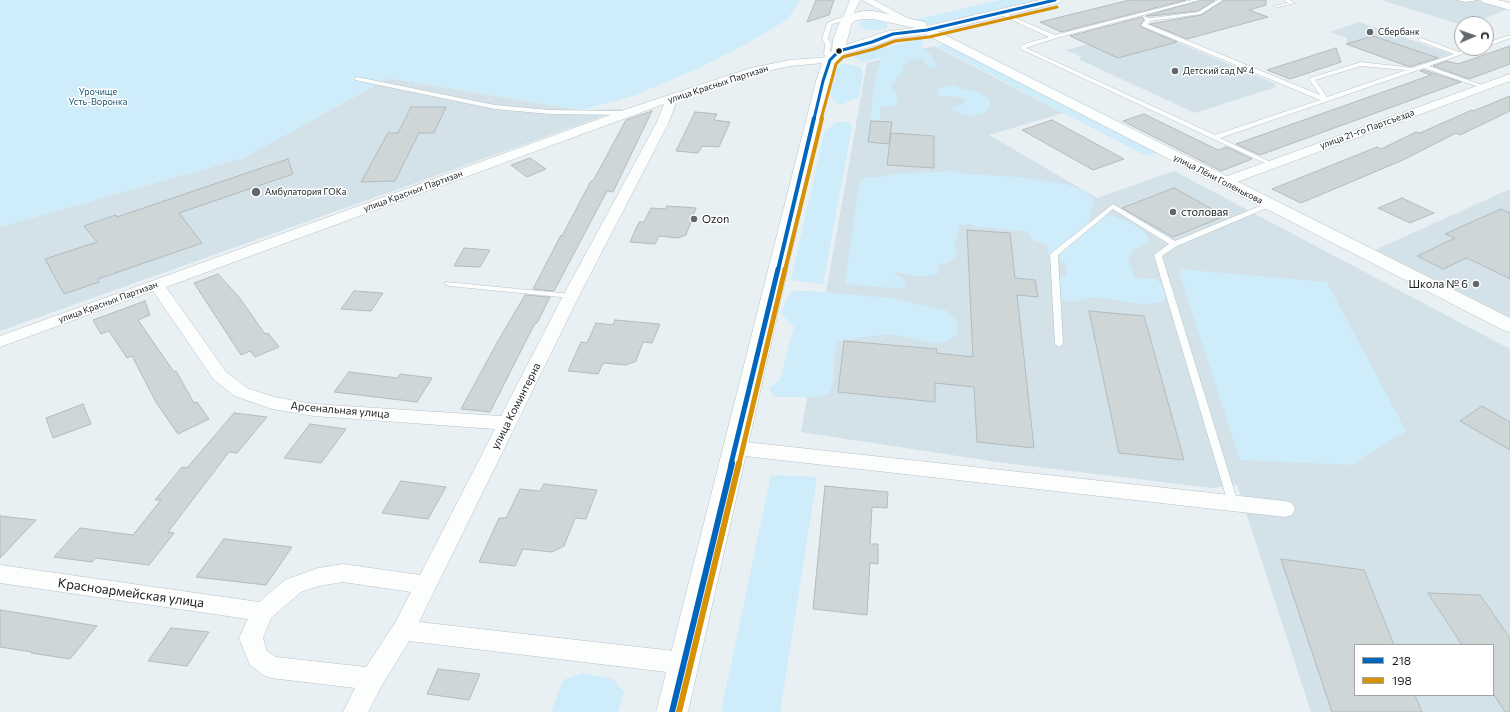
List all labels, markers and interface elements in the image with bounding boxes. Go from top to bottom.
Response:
north arrow [1454,16,1494,56]
marker: Сбербанк [1365,27,1375,37]
place label: Сбербанк [1378,27,1420,37]
text: С [1479,32,1492,40]
unlabelled marker [834,46,844,56]
street label: улица Красных Партизан [666,63,770,105]
marker: Детский сад № 4 [1170,66,1180,76]
place label: Детский сад № 4 [1183,66,1254,76]
park label: Урочище Усть-Воронка [69,87,127,108]
street label: улица 21-го Партсъезда [1318,107,1416,151]
street label: улица Лёни Голенькова [1172,152,1264,206]
street label: улица Красных Партизан [362,168,464,214]
marker: Амбулатория ГОКа [250,186,262,198]
place label: Амбулатория ГОКа [265,187,346,197]
place label: столовая [1181,205,1228,219]
marker: столовая [1168,207,1178,217]
place label: Ozon [702,212,729,226]
marker: Ozon [689,214,699,224]
place label: Школа № 6 [1409,277,1468,291]
street label: улица Красных Партизан [57,279,159,325]
marker: Школа № 6 [1471,279,1481,289]
street label: улица Коминтерна [488,360,544,452]
street label: Арсенальная улица [290,399,390,421]
street label: Красноармейская улица [57,575,205,611]
legend [1354,644,1494,696]
text: 218 [1392,653,1411,667]
text: 198 [1392,673,1412,687]

